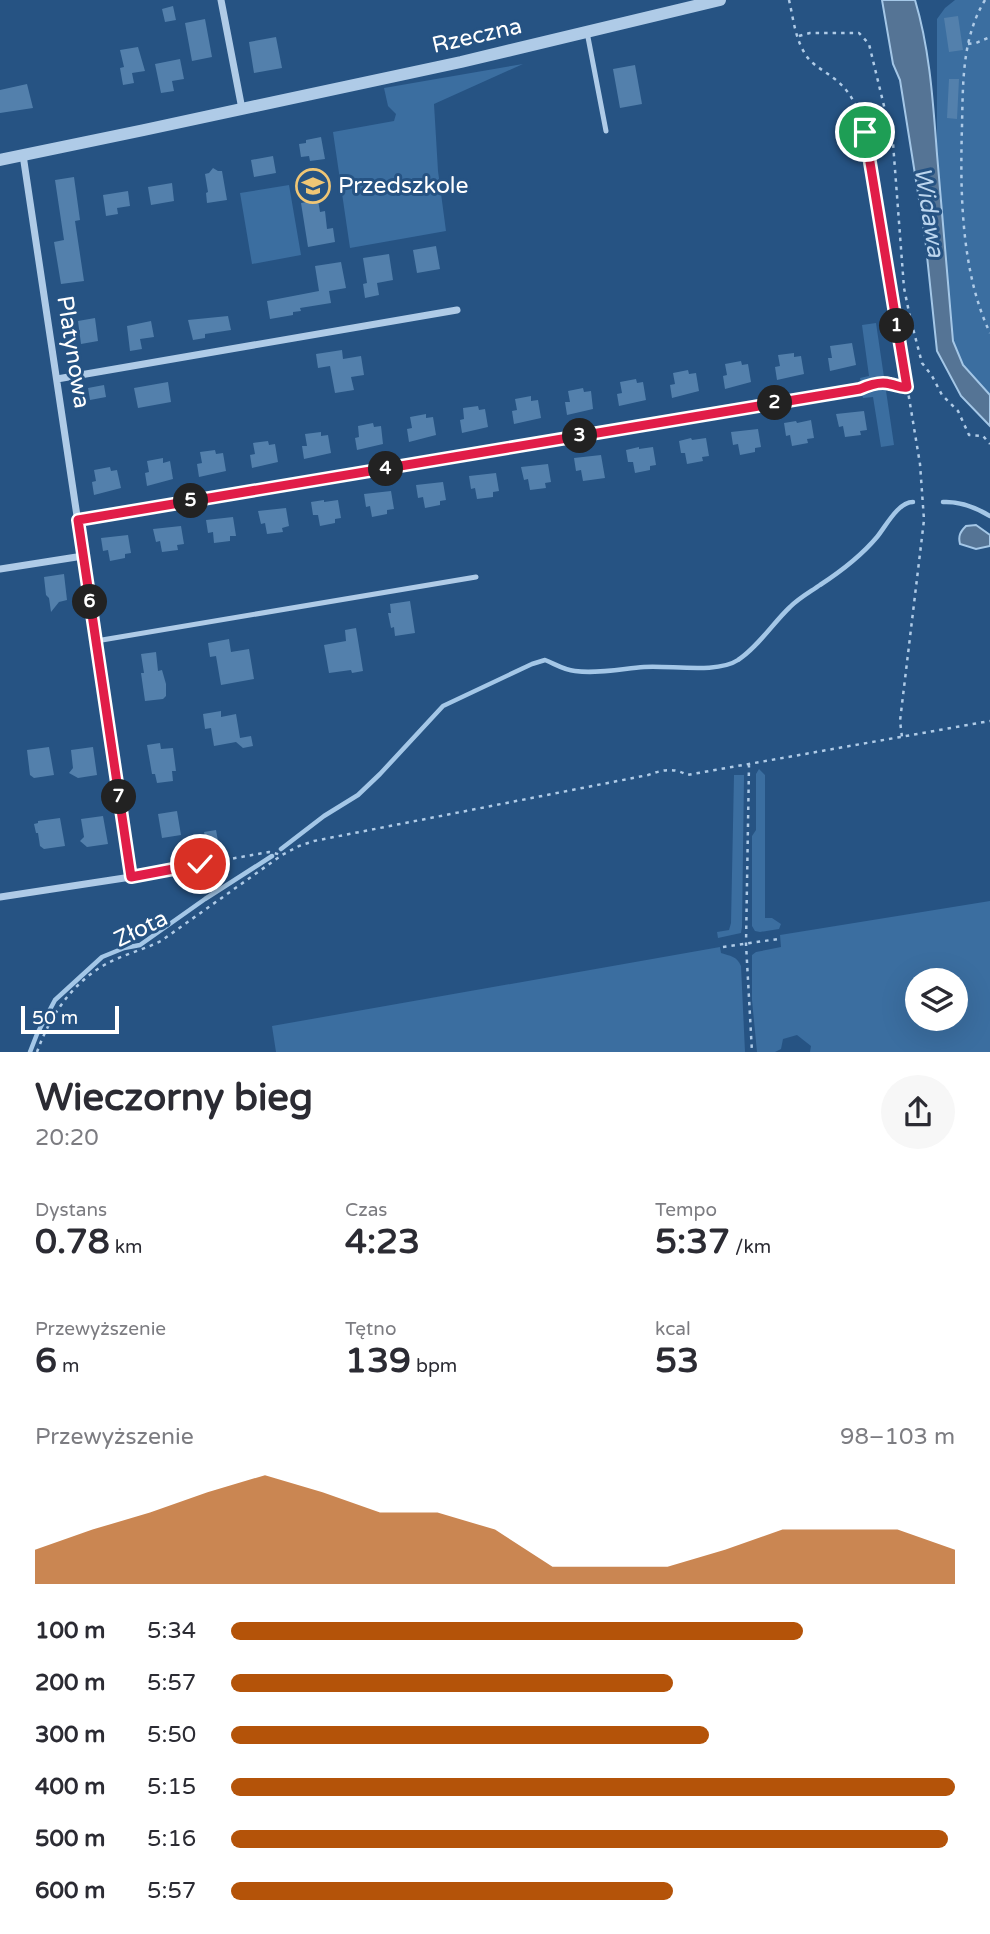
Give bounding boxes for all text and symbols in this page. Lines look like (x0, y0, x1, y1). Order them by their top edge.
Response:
street label: Rzeczna (429, 12, 525, 60)
pin (835, 102, 895, 162)
icon: arrive (846, 113, 884, 151)
water label: Widawa (908, 165, 951, 260)
school or university icon: Przedszkole (294, 167, 332, 205)
place label: Przedszkole (338, 172, 469, 200)
street label: Platynowa (50, 294, 96, 410)
pin: 1 (880, 308, 914, 344)
text: 1 (891, 314, 902, 336)
pin: 2 (758, 386, 792, 420)
text: 2 (769, 391, 780, 413)
pin: 3 (562, 418, 598, 453)
text: 3 (574, 424, 585, 446)
pin: 4 (368, 452, 404, 486)
text: 4 (380, 457, 391, 479)
pin: 5 (174, 484, 208, 518)
text: 5 (185, 489, 196, 511)
pin: 6 (72, 584, 108, 620)
text: 6 (84, 590, 95, 612)
pin: 7 (102, 780, 136, 814)
text: 7 (113, 785, 124, 807)
pin (170, 834, 230, 894)
icon: check (181, 845, 219, 883)
street label: Złota (110, 904, 172, 954)
map controls (905, 968, 968, 1031)
button: layers (905, 968, 968, 1031)
scale bar (21, 1003, 119, 1035)
text: 50 m (32, 1007, 78, 1029)
text: Wieczorny bieg (35, 1075, 313, 1121)
button: share (881, 1075, 955, 1149)
text: 20:20 (35, 1124, 99, 1152)
text: Dystans (35, 1199, 107, 1221)
text: Czas (345, 1199, 387, 1221)
text: Tempo (655, 1199, 717, 1221)
text: 0.78 (35, 1221, 110, 1263)
text: 4:23 (345, 1221, 420, 1263)
text: 5:37 (655, 1221, 730, 1263)
text: km (110, 1236, 142, 1258)
text: /km (730, 1236, 771, 1258)
text: Przewyższenie (35, 1318, 166, 1340)
text: Tętno (345, 1318, 397, 1340)
text: kcal (655, 1318, 691, 1340)
text: 6 (35, 1340, 57, 1382)
text: 139 (345, 1340, 411, 1382)
text: 53 (655, 1340, 699, 1382)
text: m (57, 1355, 79, 1377)
text: bpm (411, 1355, 457, 1377)
text: Przewyższenie (35, 1423, 194, 1451)
text: 98–103 m (840, 1423, 955, 1451)
text: 100 m (35, 1617, 105, 1645)
text: 5:34 (147, 1617, 196, 1645)
text: 200 m (35, 1669, 105, 1697)
text: 5:57 (147, 1669, 196, 1697)
text: 300 m (35, 1721, 105, 1749)
text: 5:50 (147, 1721, 196, 1749)
text: 400 m (35, 1773, 105, 1801)
text: 5:15 (147, 1773, 196, 1801)
text: 500 m (35, 1825, 105, 1853)
text: 5:16 (147, 1825, 196, 1853)
text: 600 m (35, 1877, 105, 1905)
text: 5:57 (147, 1877, 196, 1905)

